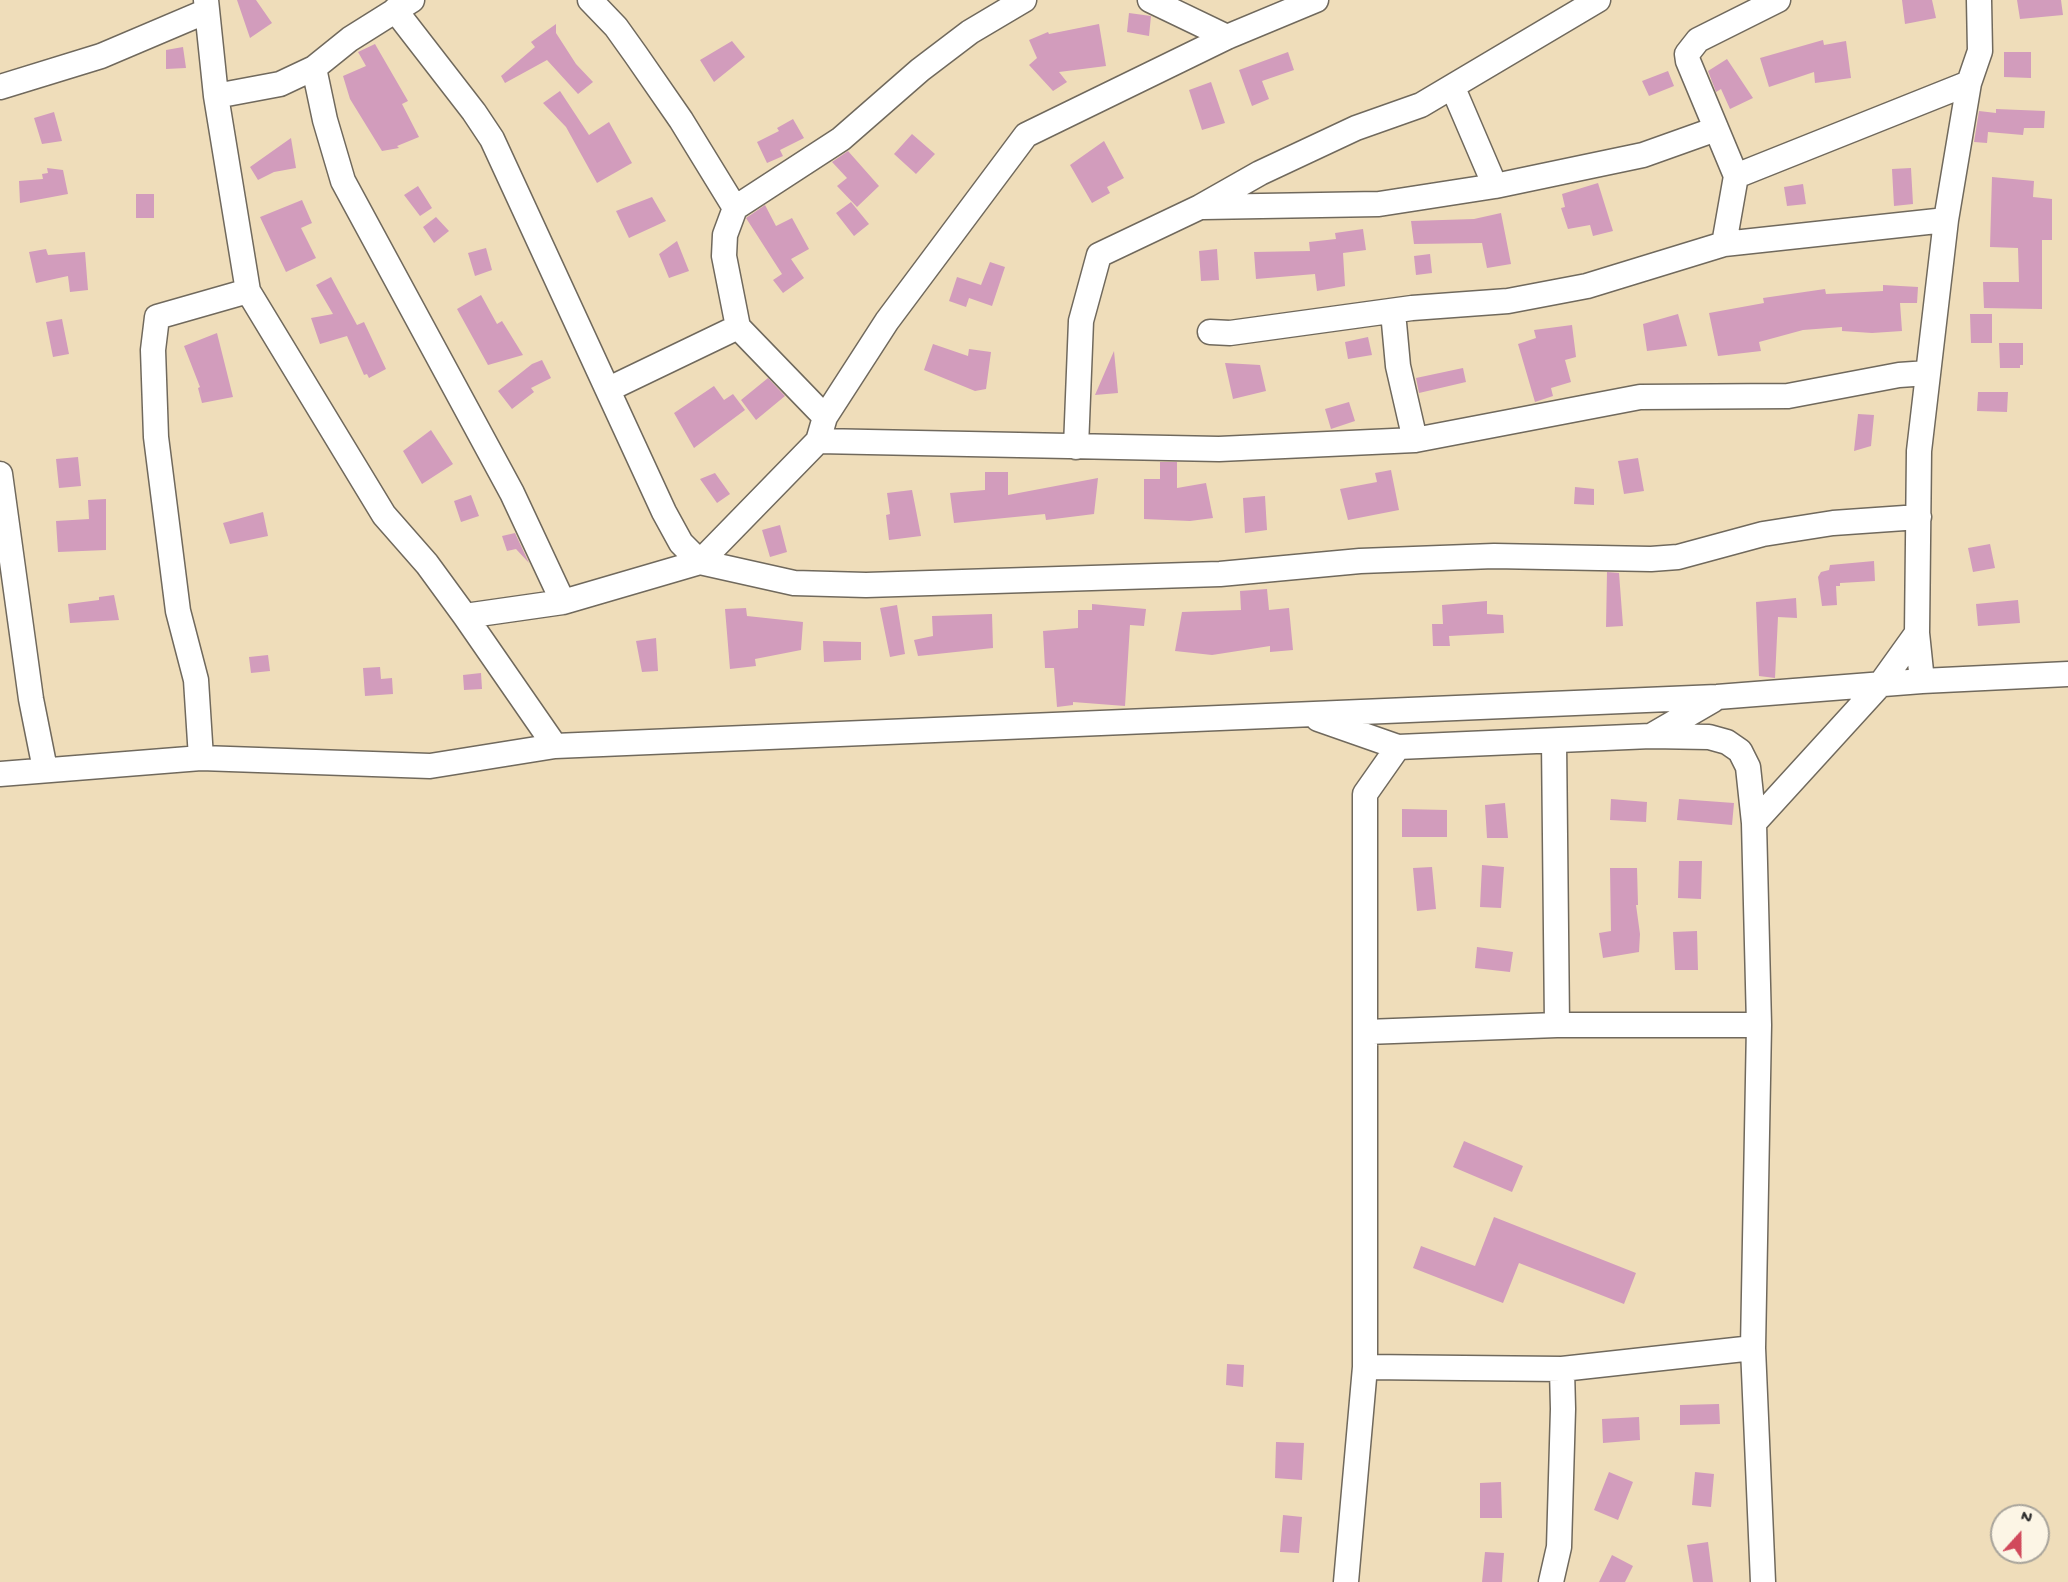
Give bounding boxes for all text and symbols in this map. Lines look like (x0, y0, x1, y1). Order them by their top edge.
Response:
north arrow (1990, 1504, 2050, 1564)
text: N (2018, 1508, 2034, 1529)

